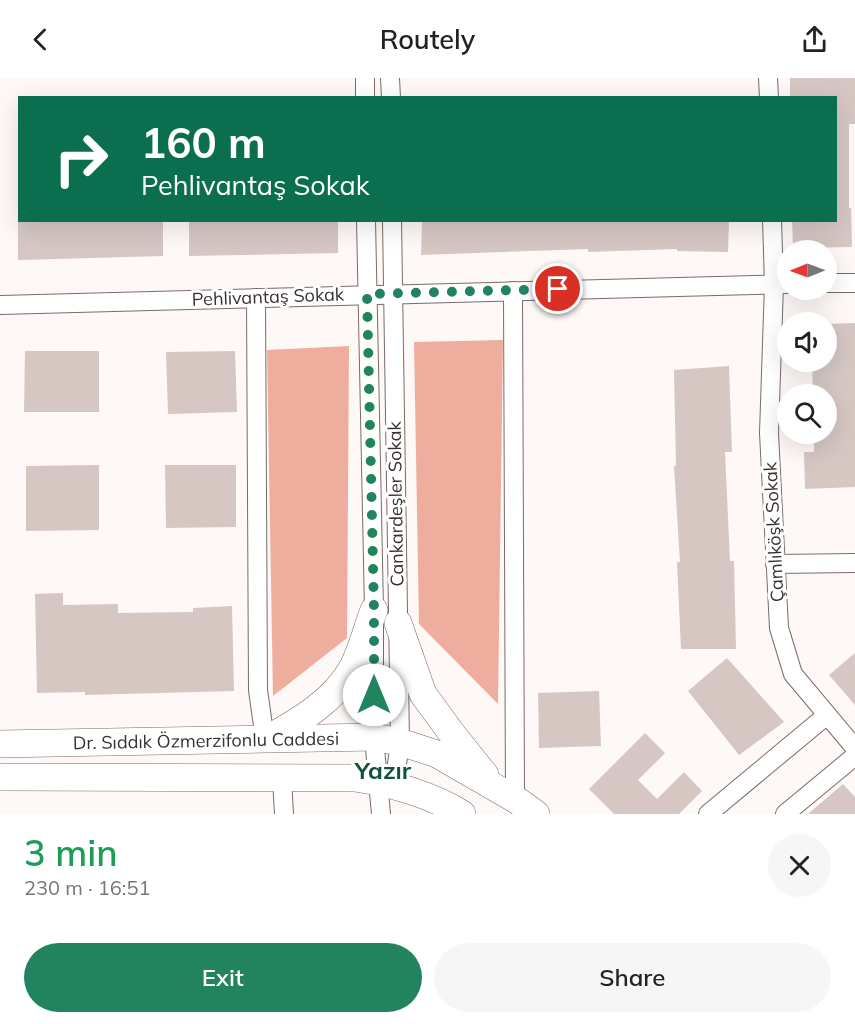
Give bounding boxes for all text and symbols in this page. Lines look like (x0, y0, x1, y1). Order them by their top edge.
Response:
text: Routely (380, 22, 475, 56)
icon: back (24, 23, 57, 56)
icon: share (798, 23, 831, 56)
text: 160 m (141, 116, 266, 169)
icon: right (42, 120, 120, 198)
text: Pehlivantaş Sokak (141, 168, 370, 202)
north arrow (777, 240, 837, 300)
map controls (777, 240, 837, 444)
pin (532, 263, 583, 314)
icon: arrive (541, 272, 574, 305)
street label: Pehlivantaş Sokak (191, 282, 345, 311)
button: sound (777, 312, 837, 372)
button: search (777, 384, 837, 444)
street label: Cankardeşler Sokak (383, 420, 408, 587)
street label: Çamlıköşk Sokak (758, 461, 789, 603)
position arrow (342, 663, 406, 727)
street label: Dr. Sıddık Özmerzifonlu Caddesi (73, 727, 339, 754)
district label: Yazır (354, 755, 412, 785)
text: 3 min (24, 830, 118, 875)
button: close (768, 834, 831, 897)
text: 230 m · 16:51 (24, 875, 150, 900)
button: Exit (24, 943, 422, 1012)
button: Share (434, 943, 831, 1012)

